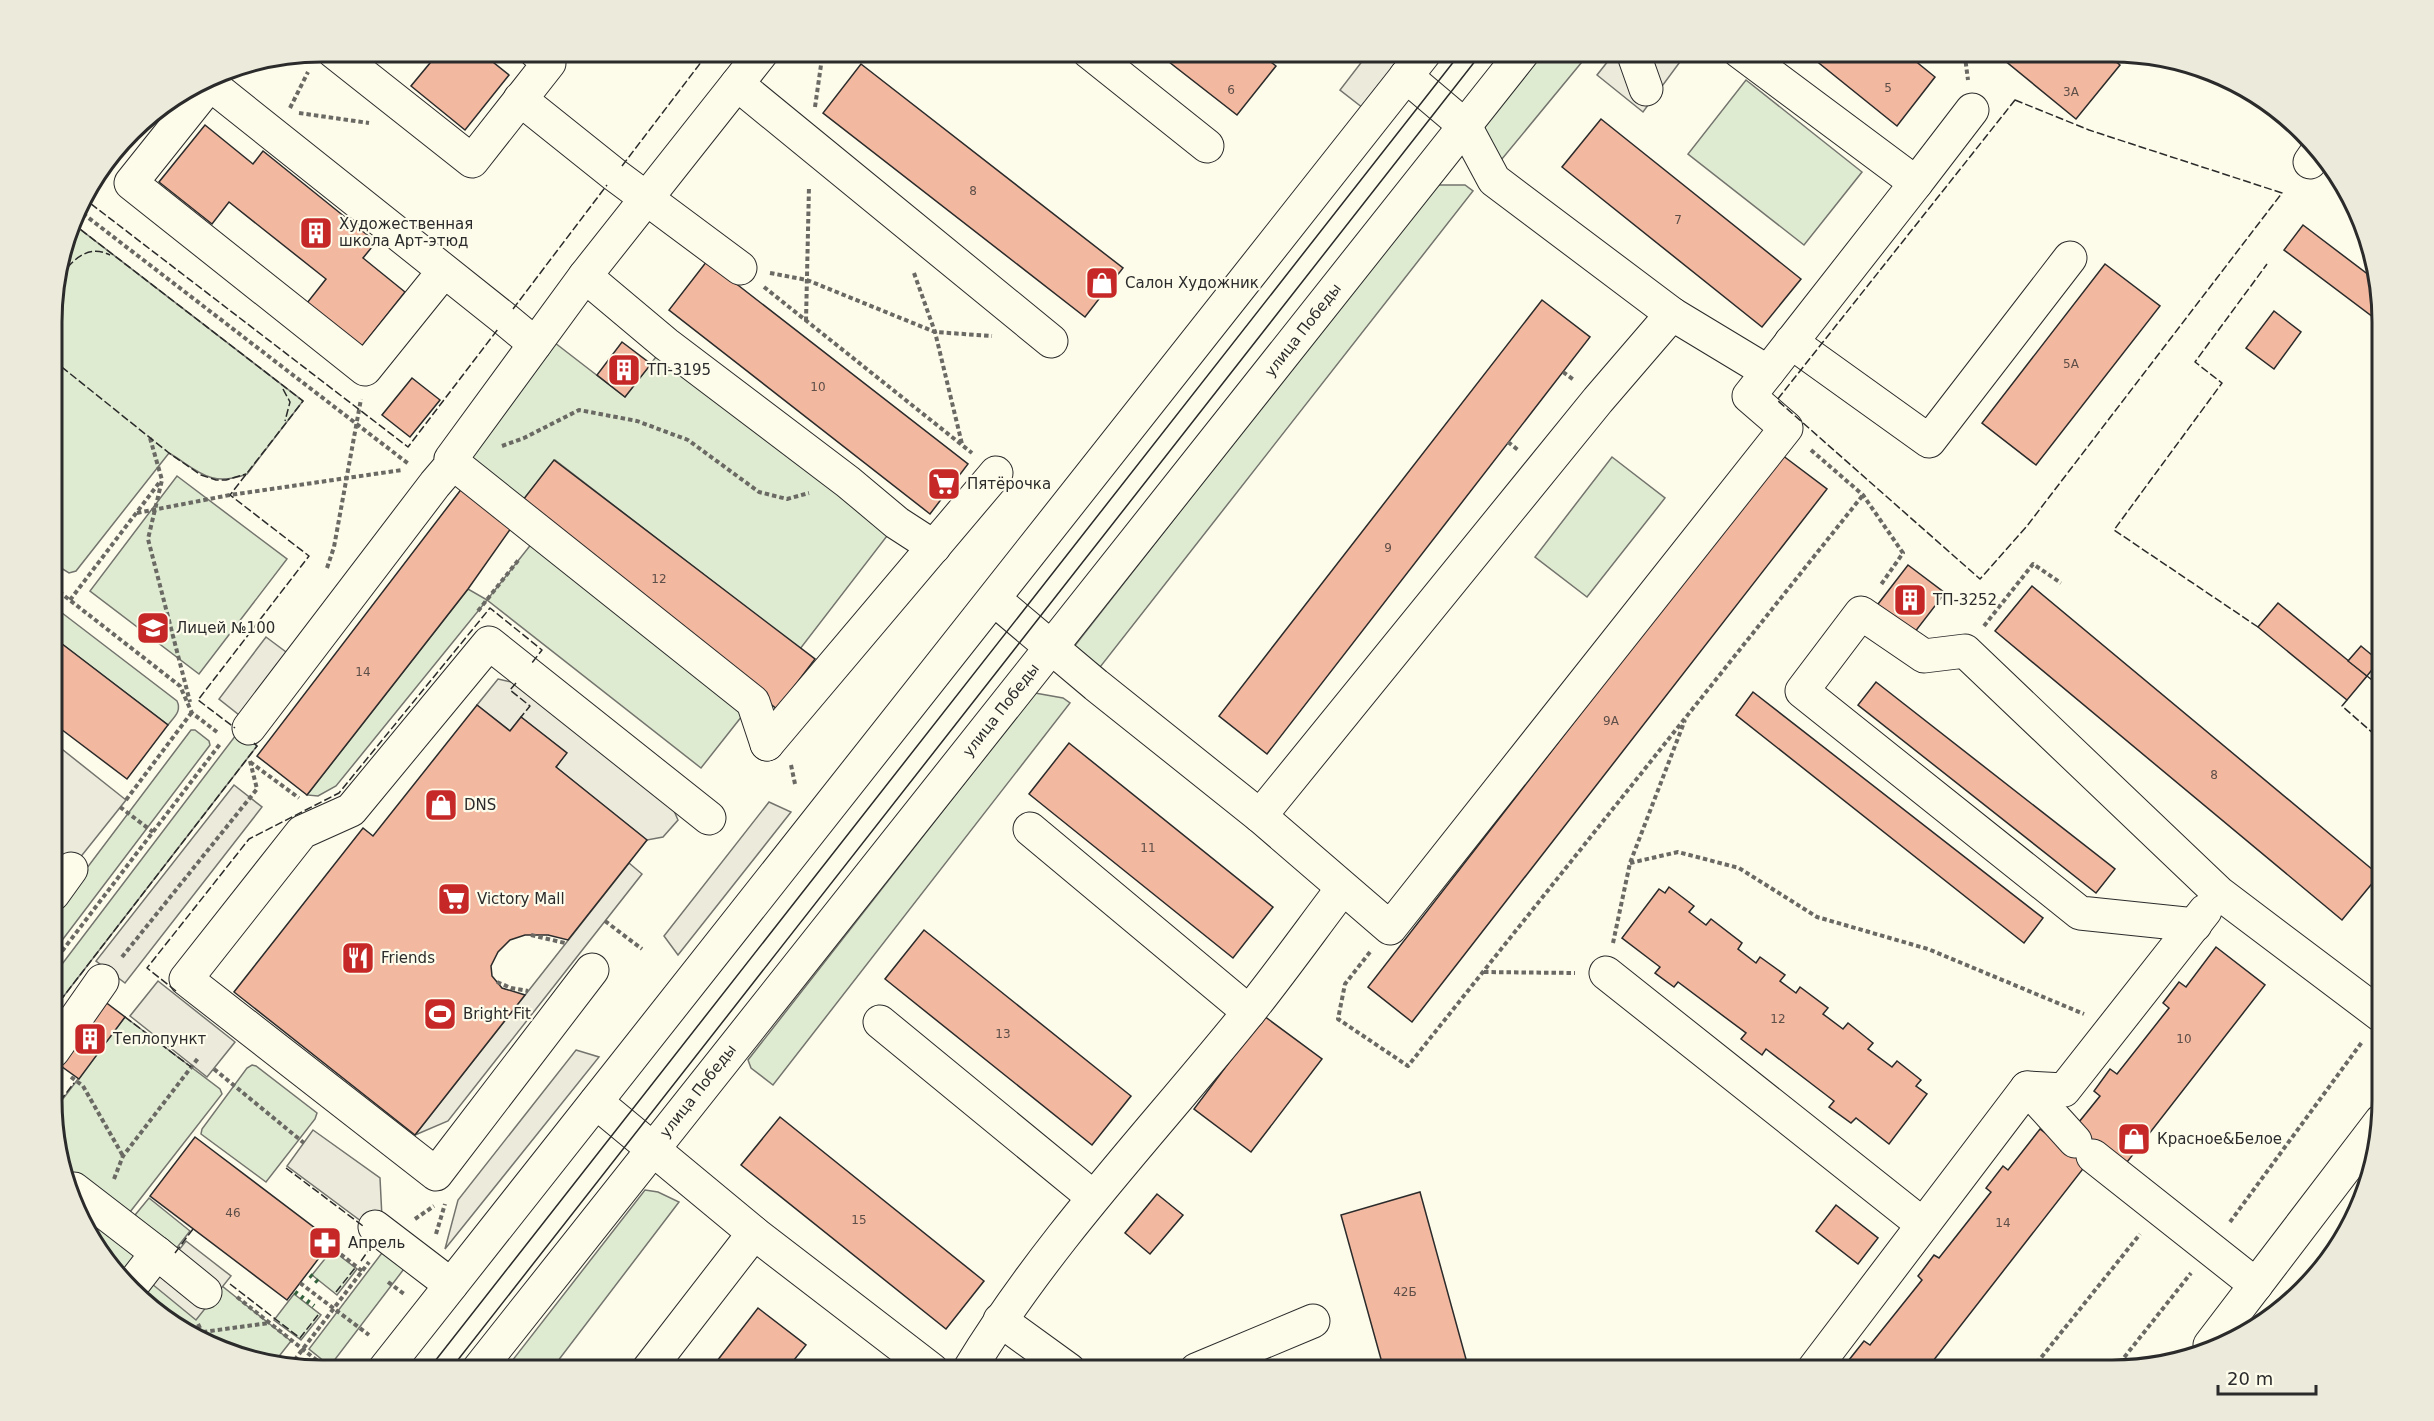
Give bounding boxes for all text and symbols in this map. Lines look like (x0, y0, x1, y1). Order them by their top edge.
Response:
house number: 5 (1884, 81, 1892, 95)
house number: 6 (1227, 83, 1235, 97)
house number: 3А (2063, 85, 2080, 99)
house number: 8 (969, 184, 977, 198)
house number: 7 (1674, 213, 1682, 227)
building icon: Художественная школа Арт-этюд (298, 215, 334, 251)
place label: Художественная школа Арт-этюд (339, 215, 473, 250)
shop icon: Салон Художник (1084, 265, 1120, 301)
place label: Салон Художник (1125, 274, 1259, 292)
street label: улица Победы (1261, 280, 1345, 380)
building icon: ТП-3195 (606, 352, 642, 388)
house number: 5А (2063, 357, 2080, 371)
place label: ТП-3195 (646, 361, 711, 379)
house number: 10 (810, 380, 826, 394)
supermarket icon: Пятёрочка (926, 466, 962, 502)
place label: Пятёрочка (967, 475, 1051, 493)
house number: 9 (1384, 541, 1392, 555)
house number: 12 (651, 572, 667, 586)
building icon: ТП-3252 (1892, 582, 1928, 618)
place label: ТП-3252 (1932, 591, 1997, 609)
school or university icon: Лицей №100 (135, 610, 171, 646)
place label: Лицей №100 (176, 619, 275, 637)
street label: улица Победы (959, 660, 1043, 760)
house number: 14 (355, 665, 371, 679)
house number: 9А (1603, 714, 1620, 728)
house number: 8 (2210, 768, 2218, 782)
shop icon: DNS (423, 787, 459, 823)
place label: DNS (464, 796, 496, 814)
house number: 11 (1140, 841, 1156, 855)
supermarket icon: Victory Mall (436, 881, 472, 917)
place label: Victory Mall (477, 890, 565, 908)
restaurant icon: Friends (340, 940, 376, 976)
place label: Friends (381, 949, 435, 967)
sports icon: Bright Fit (422, 996, 458, 1032)
place label: Bright Fit (463, 1005, 531, 1023)
house number: 12 (1770, 1012, 1786, 1026)
building icon: Теплопункт (72, 1021, 108, 1057)
house number: 13 (995, 1027, 1011, 1041)
place label: Теплопункт (112, 1030, 207, 1048)
house number: 10 (2176, 1032, 2192, 1046)
street label: улица Победы (656, 1041, 740, 1141)
shop icon: Красное&Белое (2116, 1121, 2152, 1157)
place label: Красное&Белое (2157, 1130, 2282, 1148)
house number: 46 (225, 1206, 241, 1220)
house number: 15 (851, 1213, 867, 1227)
house number: 14 (1995, 1216, 2011, 1230)
pharmacy icon: Апрель (307, 1225, 343, 1261)
place label: Апрель (348, 1234, 405, 1252)
house number: 42Б (1393, 1285, 1417, 1299)
scale bar (2218, 1358, 2316, 1396)
text: 20 m (2227, 1368, 2273, 1389)

